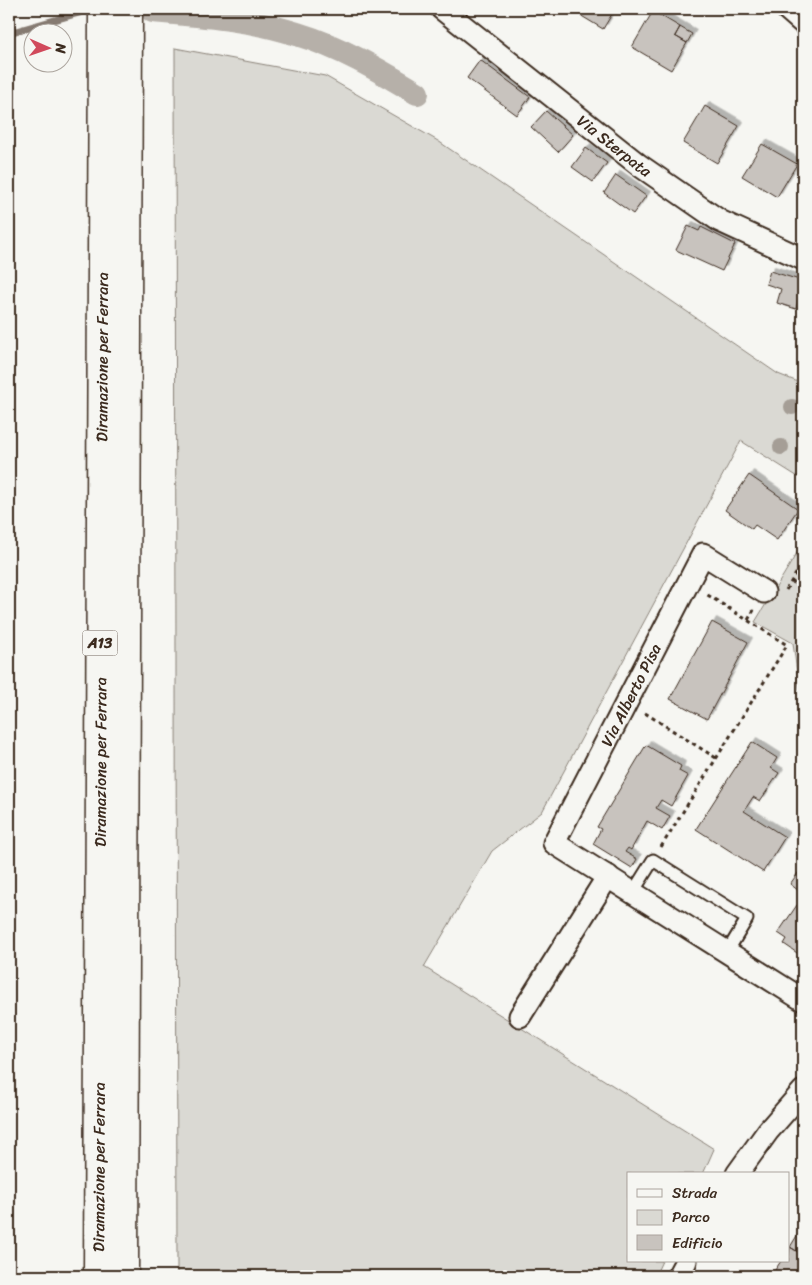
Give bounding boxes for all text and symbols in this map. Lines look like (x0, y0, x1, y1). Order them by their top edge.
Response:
north arrow (22, 22, 72, 72)
text: N (48, 42, 73, 54)
street label: Via Sterpata (571, 107, 659, 185)
street label: Diramazione per Ferrara (87, 272, 116, 442)
road number: A13 (82, 630, 118, 656)
street label: Via Alberto Pisa (592, 638, 670, 752)
street label: Diramazione per Ferrara (85, 677, 115, 847)
street label: Diramazione per Ferrara (84, 1082, 113, 1252)
legend (627, 1172, 790, 1262)
text: Strada (672, 1180, 718, 1206)
text: Parco (672, 1204, 710, 1230)
text: Edificio (672, 1230, 723, 1256)

